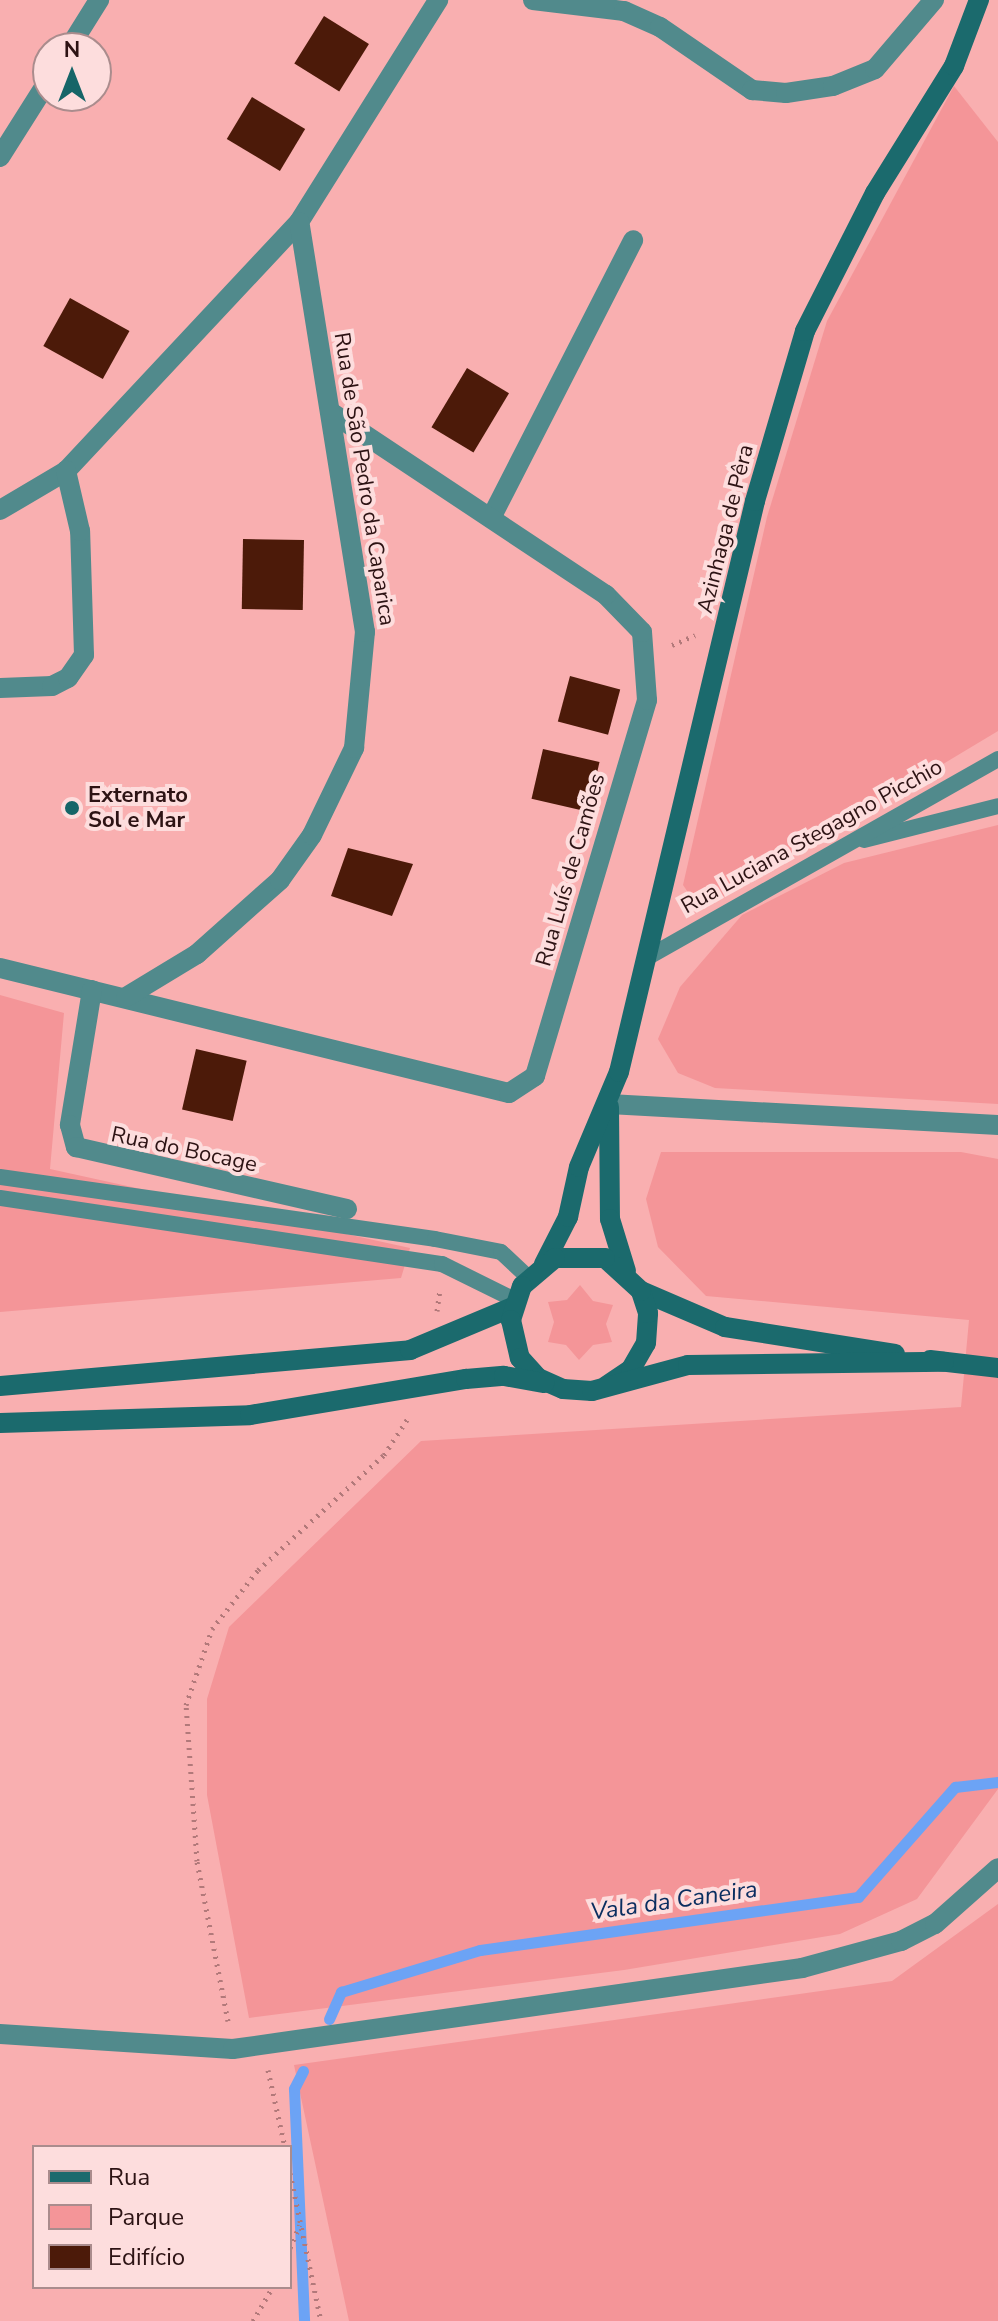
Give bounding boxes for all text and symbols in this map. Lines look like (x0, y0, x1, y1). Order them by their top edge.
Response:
north arrow (32, 32, 112, 112)
text: N (64, 35, 80, 65)
street label: Rua de São Pedro da Caparica (328, 330, 400, 628)
street label: Azinhaga de Pêra (692, 442, 760, 616)
street label: Rua Luciana Stegagno Picchio (677, 754, 947, 920)
street label: Rua Luís de Camões (531, 771, 611, 969)
place label: Externato Sol e Mar (88, 782, 188, 834)
marker: Externato Sol e Mar (63, 799, 81, 817)
street label: Rua do Bocage (109, 1122, 259, 1178)
water label: Vala da Caneira (589, 1875, 759, 1927)
legend (32, 2145, 292, 2289)
text: Rua (108, 2161, 150, 2193)
text: Parque (108, 2201, 184, 2233)
text: Edifício (108, 2241, 185, 2273)

